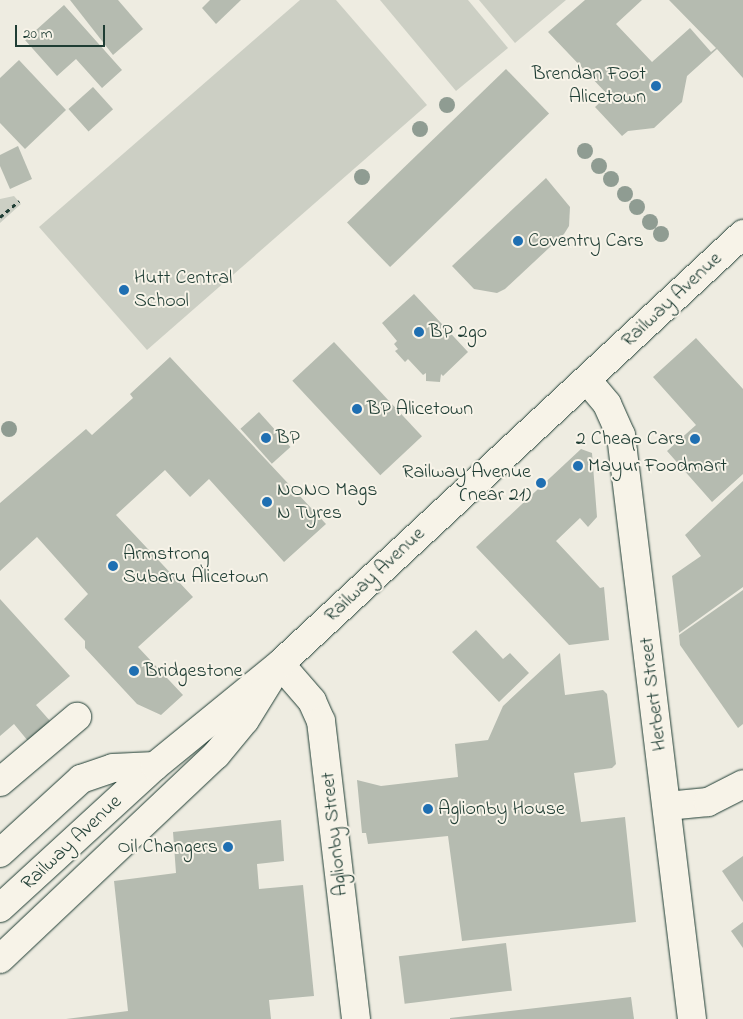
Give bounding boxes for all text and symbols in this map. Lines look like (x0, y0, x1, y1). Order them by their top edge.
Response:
scale bar (18, 15, 108, 47)
text: 20 m (23, 23, 52, 45)
place label: Brendan Foot Alicetown (532, 62, 646, 109)
marker: Brendan Foot Alicetown (650, 80, 662, 92)
place label: Coventry Cars (528, 229, 644, 253)
marker: Coventry Cars (512, 235, 524, 247)
street label: Railway Avenue (617, 247, 727, 353)
place label: Hutt Central School (134, 266, 232, 313)
marker: Hutt Central School (118, 284, 130, 296)
place label: BP 2go (429, 320, 487, 344)
marker: BP 2go (413, 326, 425, 338)
place label: BP Alicetown (367, 397, 473, 421)
marker: BP Alicetown (351, 403, 363, 415)
place label: BP (276, 426, 300, 450)
place label: 2 Cheap Cars (576, 427, 685, 451)
marker: BP (260, 432, 272, 444)
marker: 2 Cheap Cars (689, 433, 701, 445)
place label: Mayur Foodmart (588, 454, 727, 478)
place label: Railway Avenue (near 21) (402, 460, 531, 507)
marker: Mayur Foodmart (572, 460, 584, 472)
marker: Railway Avenue (near 21) (535, 477, 547, 489)
place label: NONO Mags N Tyres (277, 479, 377, 526)
marker: NONO Mags N Tyres (261, 496, 273, 508)
street label: Railway Avenue (320, 522, 430, 628)
place label: Armstrong Subaru Alicetown (123, 542, 268, 589)
marker: Armstrong Subaru Alicetown (107, 560, 119, 572)
street label: Herbert Street (635, 636, 673, 752)
place label: Bridgestone (144, 659, 243, 683)
marker: Bridgestone (128, 665, 140, 677)
street label: Aglionby Street (317, 771, 353, 897)
street label: Railway Avenue (17, 790, 127, 896)
place label: Aglionby House (438, 797, 565, 821)
marker: Aglionby House (422, 803, 434, 815)
place label: Oil Changers (117, 835, 218, 859)
marker: Oil Changers (222, 841, 234, 853)

